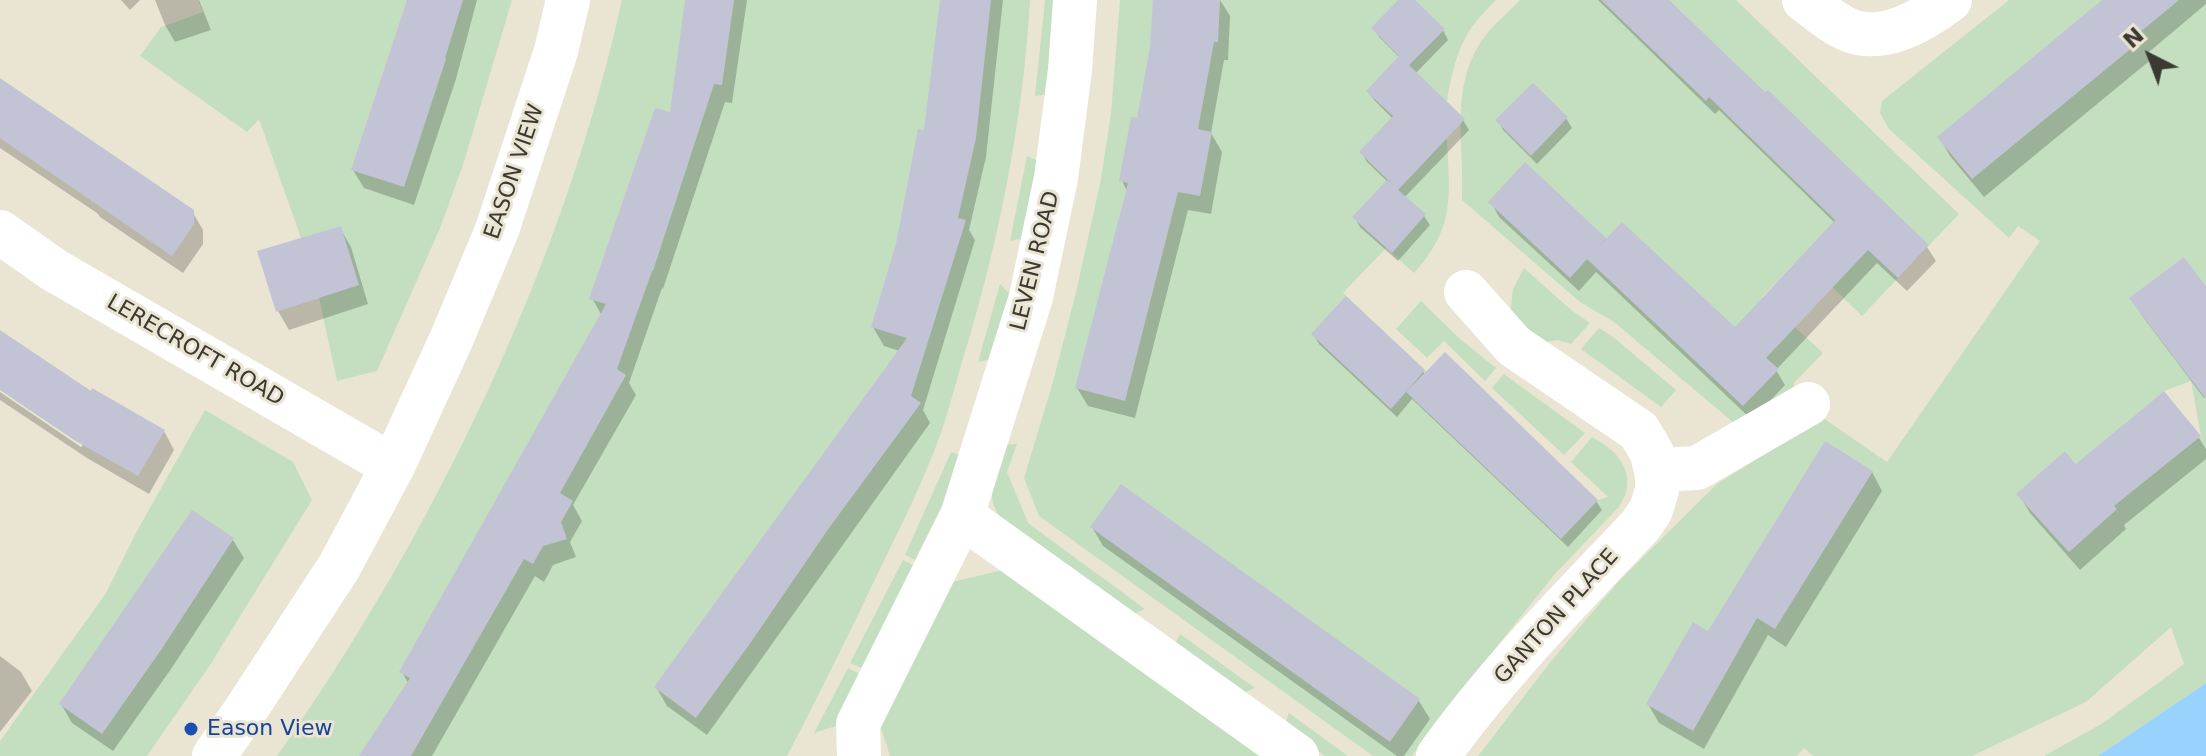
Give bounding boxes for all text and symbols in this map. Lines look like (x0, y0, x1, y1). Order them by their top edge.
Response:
north arrow (2110, 16, 2190, 96)
text: N (2118, 22, 2149, 53)
street label: EASON VIEW (480, 101, 550, 243)
street label: LEVEN ROAD (1006, 189, 1066, 333)
street label: LERECROFT ROAD (102, 290, 288, 412)
street label: GANTON PLACE (1489, 544, 1625, 690)
place label: Eason View (207, 716, 332, 742)
marker: Eason View (182, 720, 200, 738)

